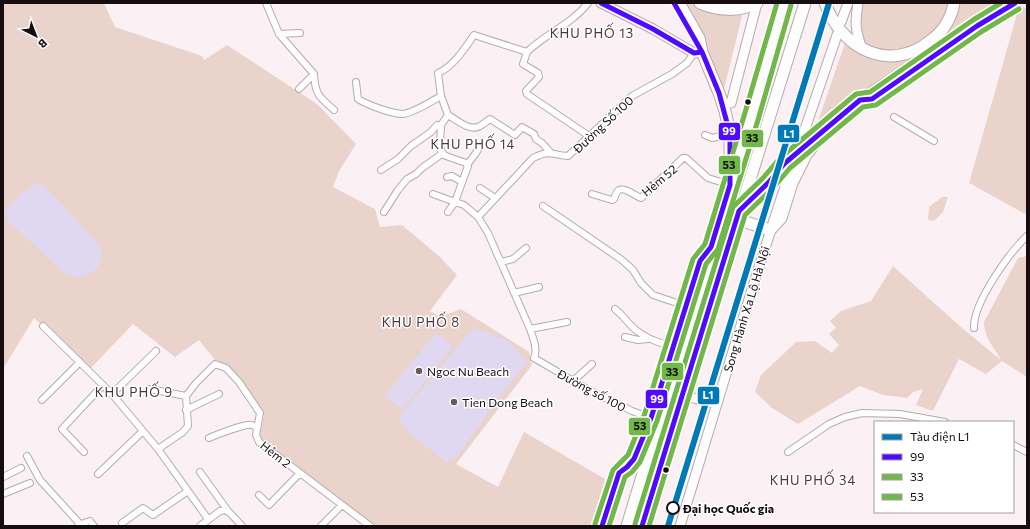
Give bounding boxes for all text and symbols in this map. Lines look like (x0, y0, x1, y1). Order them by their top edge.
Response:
north arrow (16, 16, 56, 56)
district label: KHU PHỐ 13 (550, 22, 634, 41)
text: B (36, 37, 50, 51)
street label: Đường Số 100 (569, 93, 636, 156)
unlabelled marker (743, 97, 753, 107)
line badge: 99 (718, 122, 741, 141)
text: 99 (722, 124, 736, 137)
line badge: L1 (777, 124, 800, 143)
text: L1 (784, 127, 794, 140)
line badge: 33 (741, 129, 764, 148)
text: 33 (746, 131, 758, 144)
district label: KHU PHỐ 14 (431, 133, 515, 152)
line badge: 53 (718, 155, 741, 175)
text: 53 (723, 158, 735, 171)
street label: Hẻm 52 (639, 161, 680, 199)
street label: Song Hành Xa Lộ Hà Nội (720, 244, 772, 374)
district label: KHU PHỐ 8 (382, 311, 460, 330)
line badge: 33 (661, 362, 684, 381)
place label: Ngoc Nu Beach (427, 364, 509, 378)
text: 33 (666, 365, 678, 378)
marker: Ngoc Nu Beach (414, 366, 424, 376)
street label: Đường số 100 (555, 366, 629, 414)
district label: KHU PHỐ 9 (95, 381, 173, 400)
line badge: L1 (697, 386, 720, 405)
text: L1 (703, 388, 713, 401)
line badge: 99 (645, 389, 668, 409)
text: 99 (650, 392, 664, 405)
place label: Tien Dong Beach (462, 395, 553, 409)
marker: Tien Dong Beach (449, 397, 459, 407)
line badge: 53 (628, 417, 651, 436)
text: 53 (634, 419, 646, 432)
legend (874, 421, 1014, 513)
text: Tàu điện L1 (910, 429, 969, 443)
street label: Hẻm 2 (258, 438, 294, 470)
text: 99 (910, 449, 925, 463)
unlabelled marker (661, 465, 671, 475)
district label: KHU PHỐ 34 (770, 469, 856, 488)
text: 33 (910, 469, 924, 483)
text: 53 (910, 489, 924, 503)
marker: Đại học Quốc gia (666, 501, 680, 515)
place label: Đại học Quốc gia (682, 501, 774, 516)

